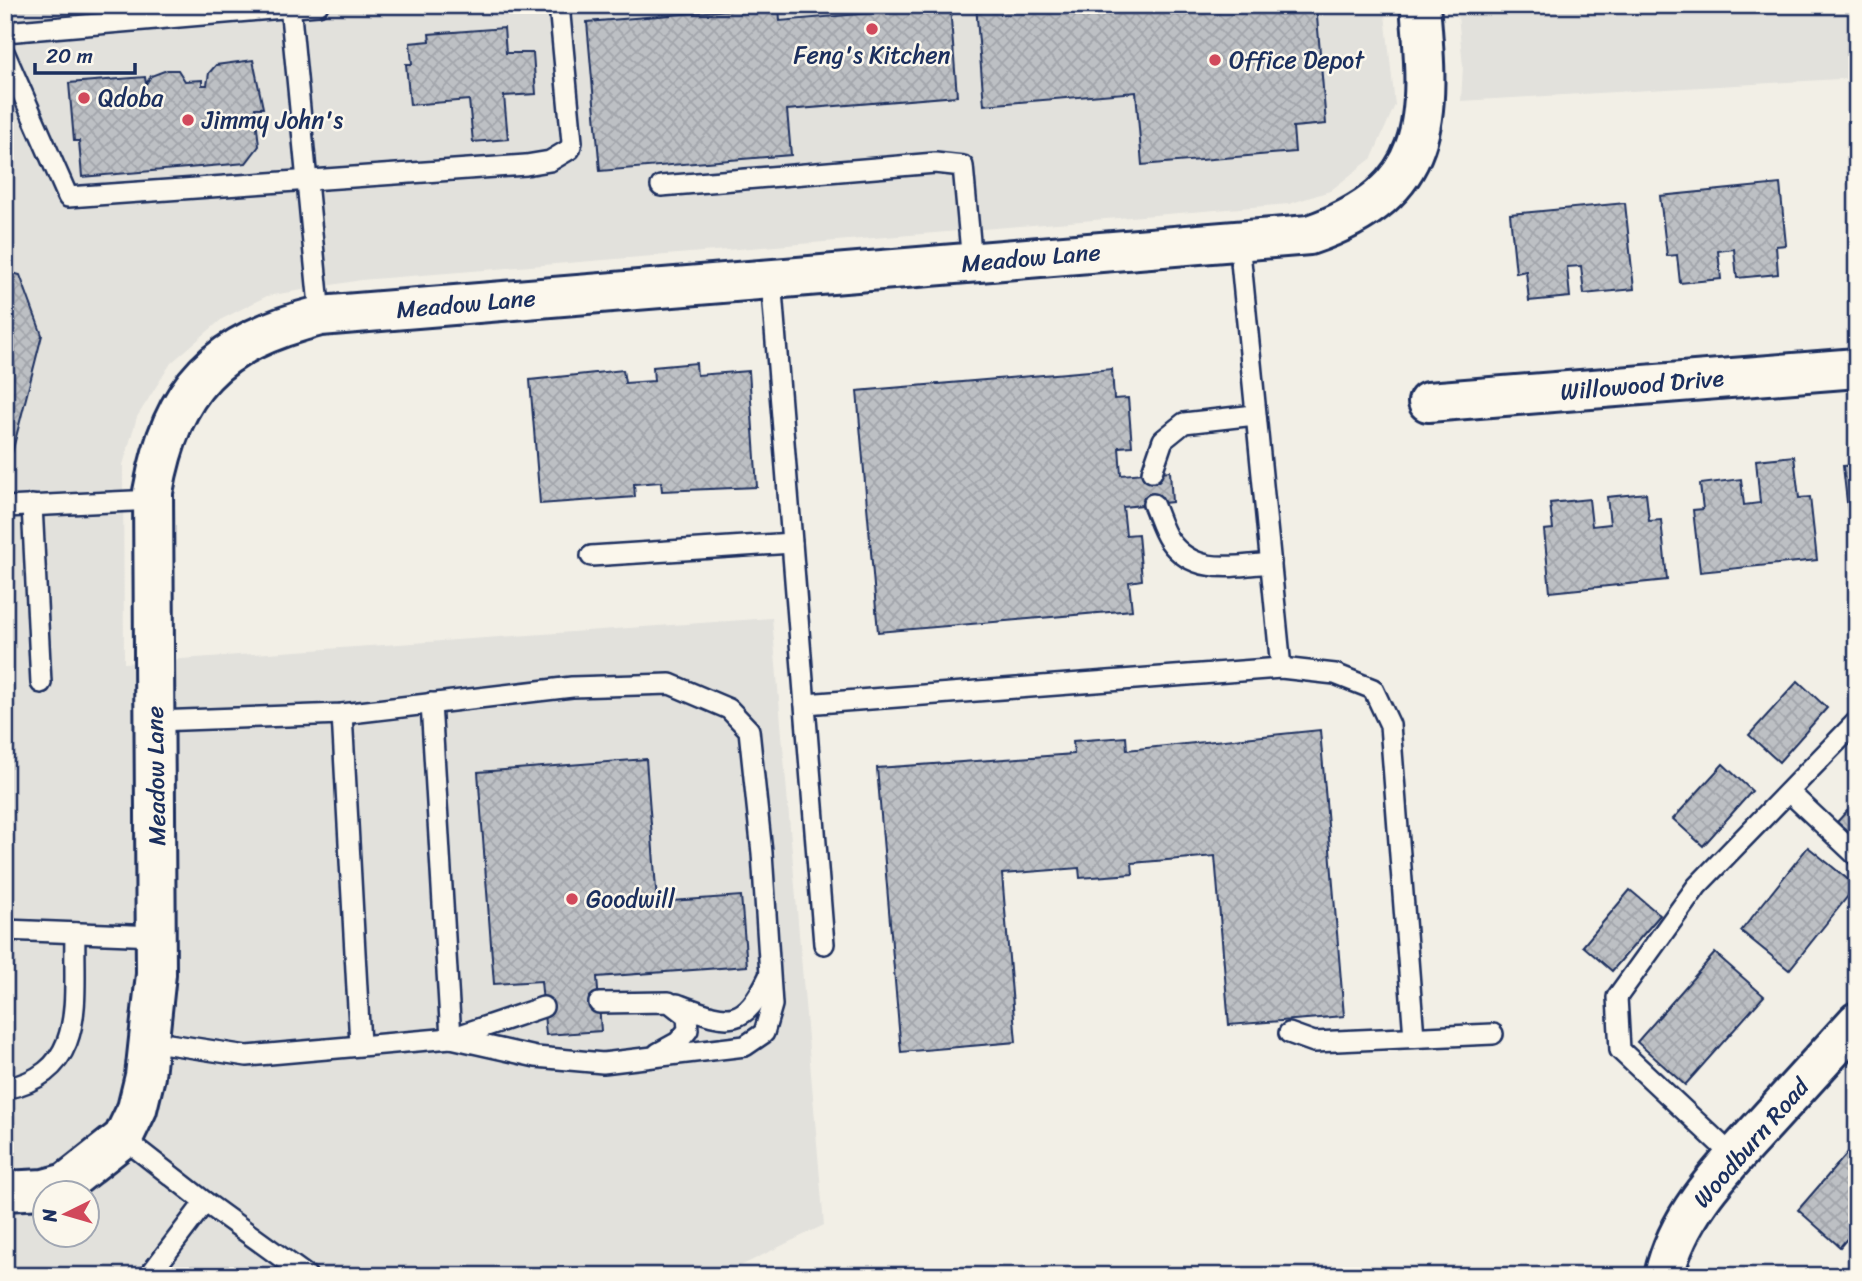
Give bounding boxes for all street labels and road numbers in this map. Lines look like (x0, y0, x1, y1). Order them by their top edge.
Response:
street label: Meadow Lane (960, 231, 1102, 285)
street label: Meadow Lane (395, 277, 537, 331)
street label: Willowood Drive (1558, 357, 1726, 413)
street label: Meadow Lane (134, 706, 178, 846)
street label: Woodburn Road (1682, 1067, 1821, 1218)

